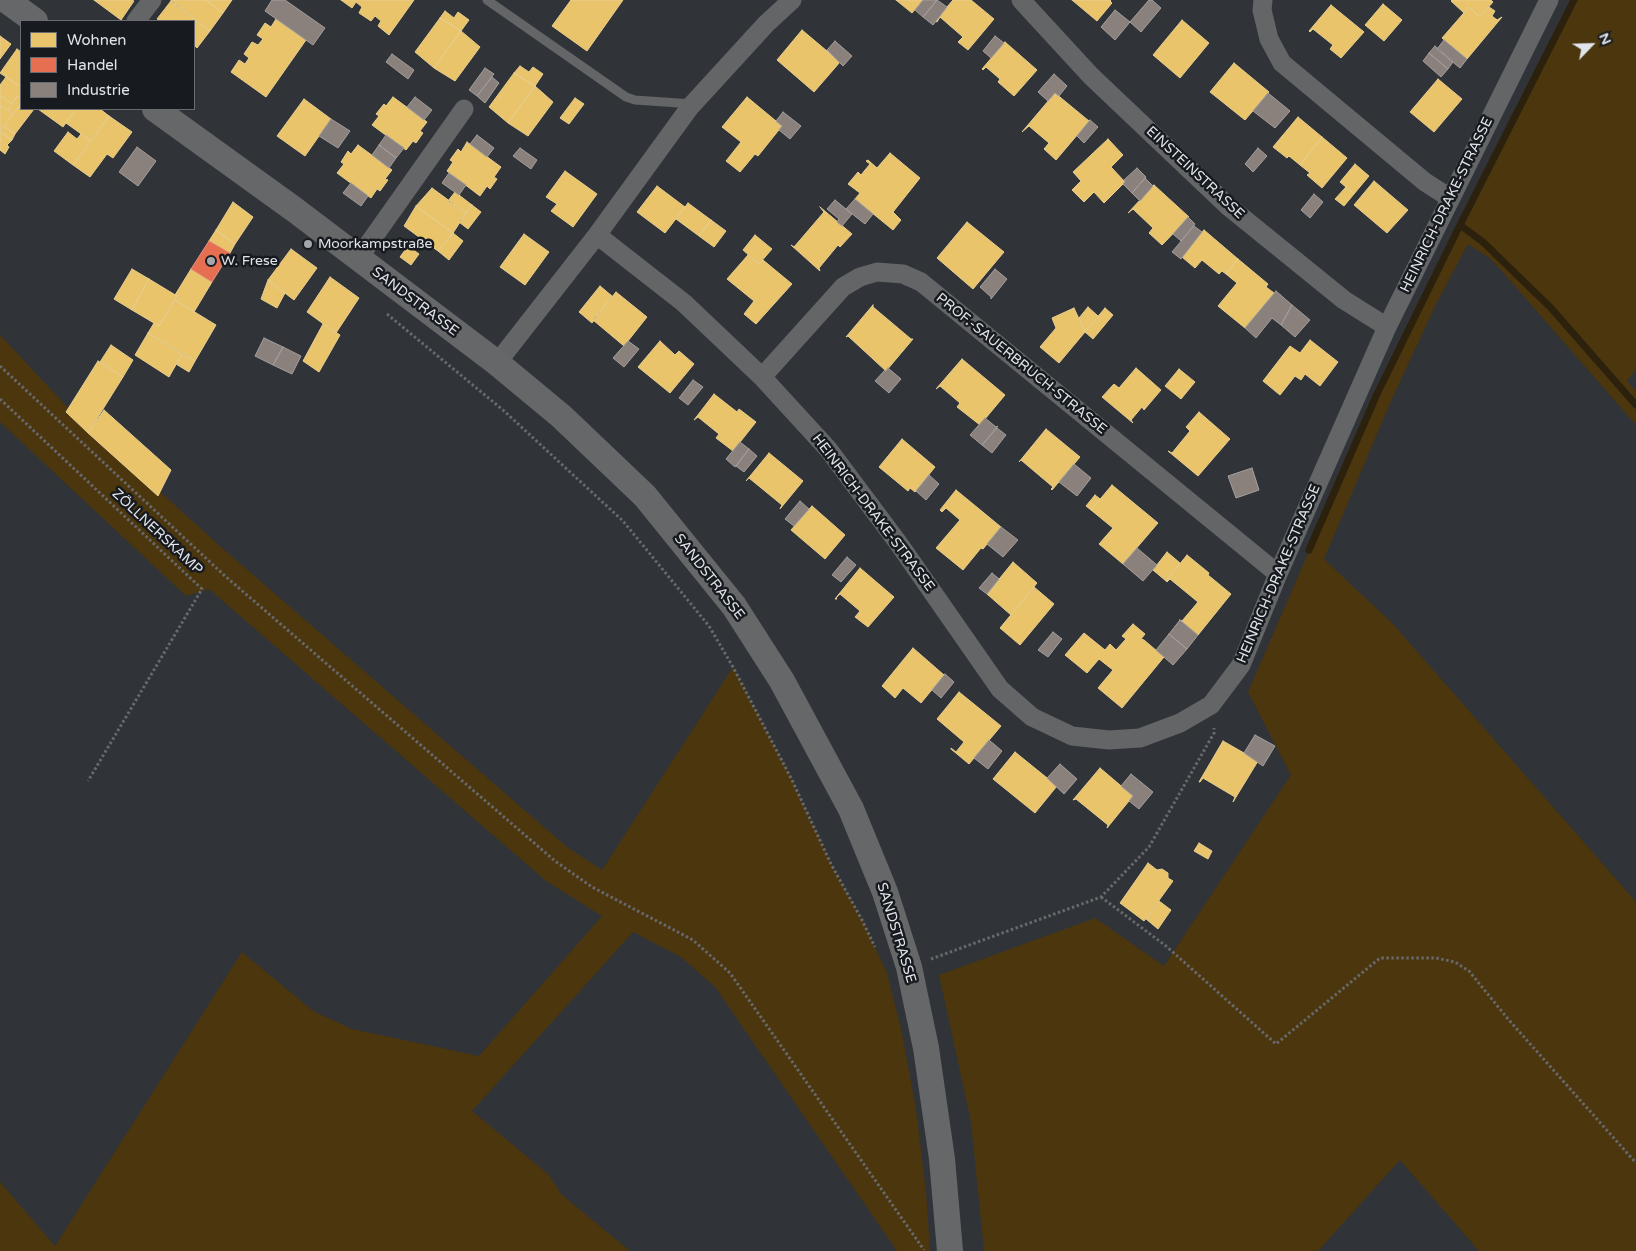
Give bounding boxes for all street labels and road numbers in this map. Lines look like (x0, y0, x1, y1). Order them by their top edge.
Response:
street label: HEINRICH-DRAKE-STRASSE (1397, 115, 1497, 295)
street label: EINSTEINSTRASSE (1142, 123, 1248, 223)
street label: SANDSTRASSE (368, 264, 462, 340)
street label: PROF.-SAUERBRUCH-STRASSE (932, 290, 1110, 438)
street label: HEINRICH-DRAKE-STRASSE (808, 431, 938, 595)
street label: HEINRICH-DRAKE-STRASSE (1234, 482, 1324, 666)
street label: ZÖLLNERSKAMP (108, 486, 206, 578)
street label: SANDSTRASSE (670, 531, 748, 623)
street label: SANDSTRASSE (873, 881, 919, 985)

